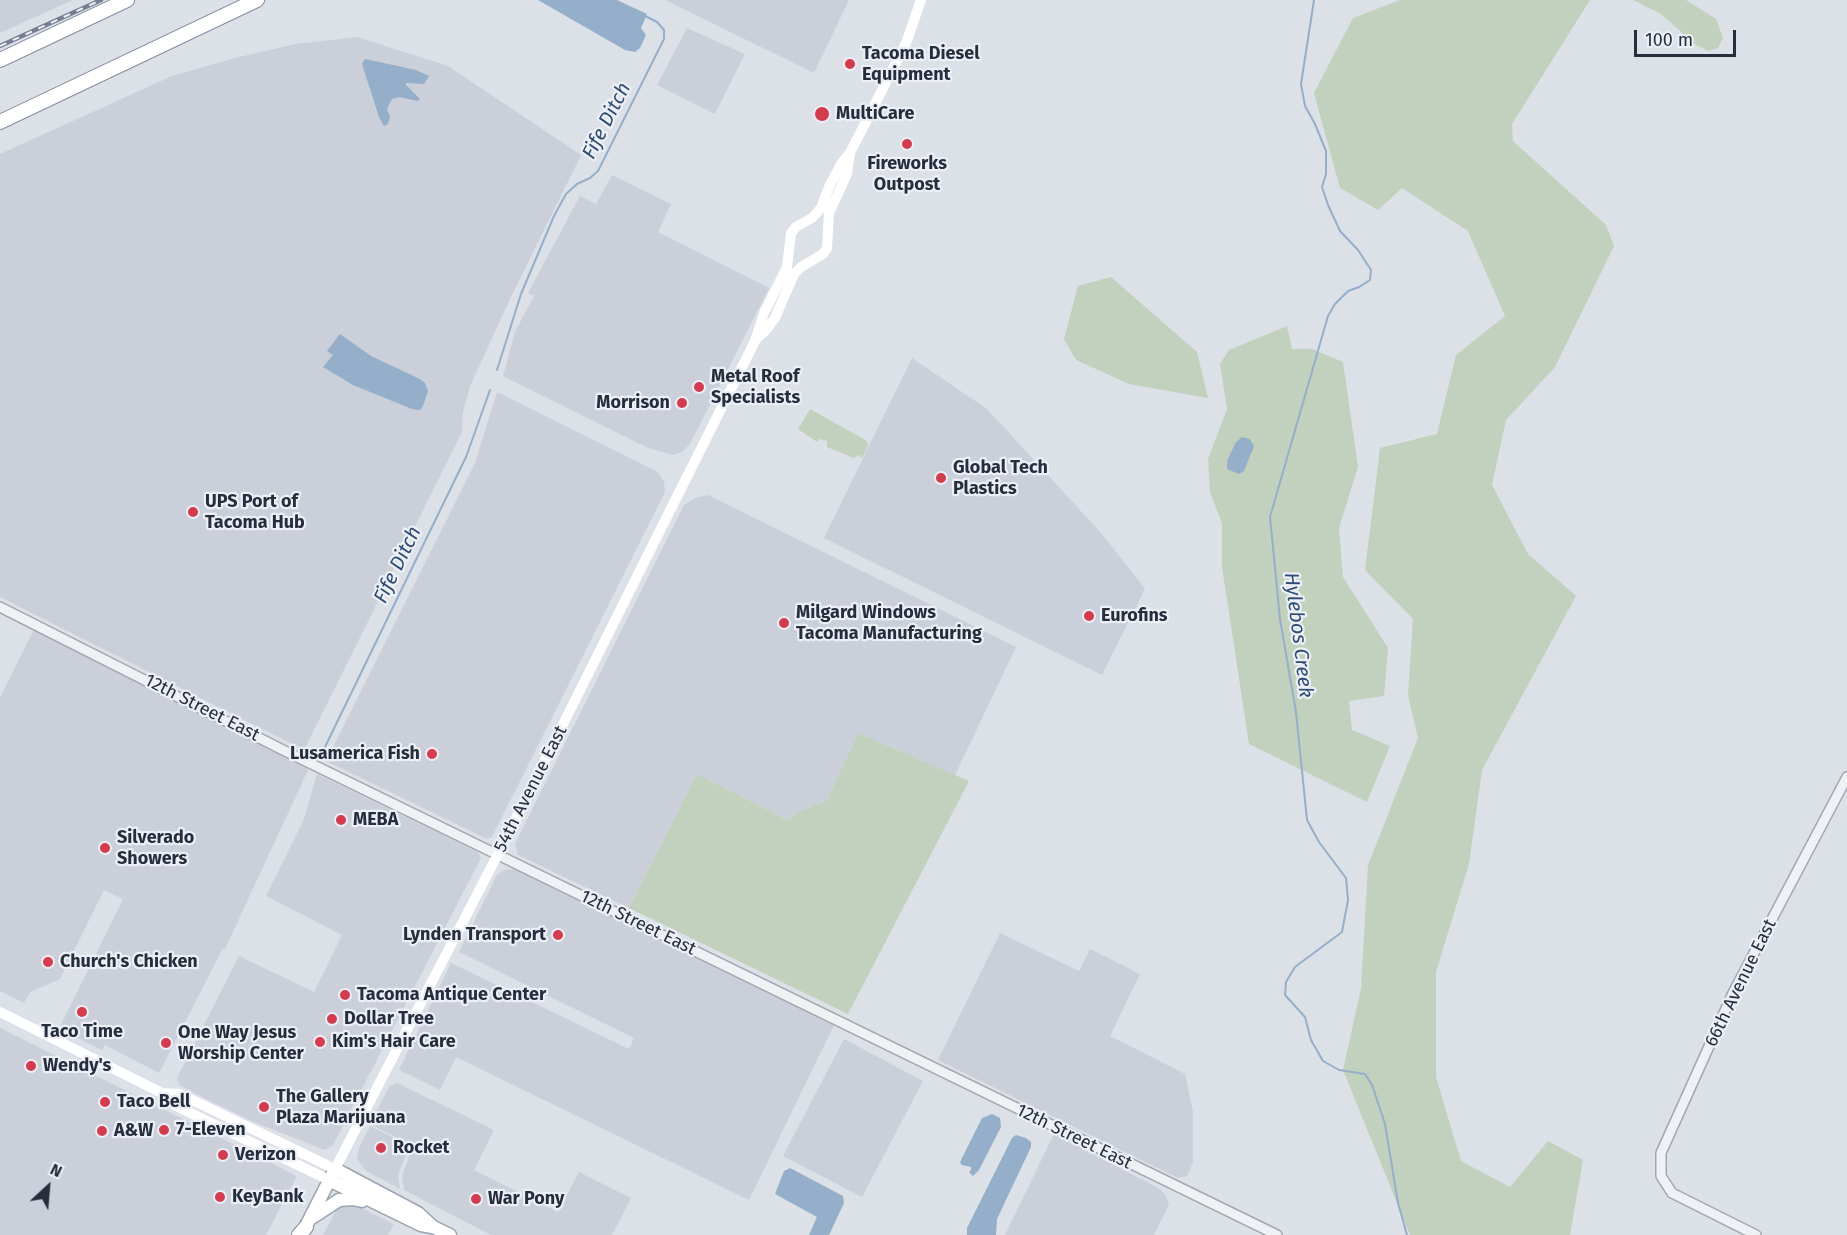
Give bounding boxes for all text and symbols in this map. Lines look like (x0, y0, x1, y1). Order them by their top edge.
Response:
scale bar (1637, 18, 1739, 56)
text: 100 m (1645, 29, 1693, 51)
place label: Tacoma Diesel Equipment (862, 43, 980, 86)
marker: Tacoma Diesel Equipment (843, 57, 857, 71)
water label: Fife Ditch (578, 79, 636, 163)
place label: MultiCare (836, 103, 914, 125)
marker: MultiCare (813, 105, 831, 123)
marker: Fireworks Outpost (900, 137, 914, 151)
place label: Fireworks Outpost (867, 153, 947, 195)
place label: Metal Roof Specialists (711, 366, 800, 409)
marker: Metal Roof Specialists (692, 380, 706, 394)
place label: Morrison (596, 392, 670, 414)
marker: Morrison (675, 396, 689, 410)
place label: Global Tech Plastics (953, 457, 1048, 500)
marker: Global Tech Plastics (934, 471, 948, 485)
place label: UPS Port of Tacoma Hub (205, 491, 305, 534)
marker: UPS Port of Tacoma Hub (186, 505, 200, 519)
water label: Fife Ditch (369, 523, 427, 607)
water label: Hylebos Creek (1278, 571, 1318, 699)
place label: Milgard Windows Tacoma Manufacturing (796, 602, 982, 644)
place label: Eurofins (1101, 605, 1168, 627)
marker: Eurofins (1082, 609, 1096, 623)
marker: Milgard Windows Tacoma Manufacturing (777, 616, 791, 630)
street label: 12th Street East (141, 670, 263, 746)
street label: 54th Avenue East (490, 722, 572, 856)
place label: Lusamerica Fish (290, 743, 420, 765)
marker: Lusamerica Fish (425, 747, 439, 761)
place label: MEBA (353, 809, 398, 831)
marker: MEBA (334, 813, 348, 827)
place label: Silverado Showers (117, 827, 194, 870)
marker: Silverado Showers (98, 841, 112, 855)
street label: 12th Street East (577, 886, 699, 960)
street label: 66th Avenue East (1701, 916, 1781, 1050)
place label: Lynden Transport (403, 924, 546, 946)
marker: Lynden Transport (551, 928, 565, 942)
place label: Church's Chicken (60, 951, 198, 973)
marker: Church's Chicken (41, 955, 55, 969)
place label: Tacoma Antique Center (357, 984, 546, 1006)
marker: Tacoma Antique Center (338, 988, 352, 1002)
marker: Taco Time (75, 1005, 89, 1019)
place label: Dollar Tree (344, 1008, 434, 1030)
marker: Dollar Tree (325, 1012, 339, 1026)
place label: Taco Time (41, 1021, 123, 1043)
place label: One Way Jesus Worship Center (178, 1022, 304, 1064)
place label: Kim's Hair Care (332, 1031, 456, 1053)
marker: Kim's Hair Care (313, 1035, 327, 1049)
marker: One Way Jesus Worship Center (159, 1036, 173, 1050)
place label: Wendy's (43, 1055, 111, 1077)
marker: Wendy's (24, 1059, 38, 1073)
place label: The Gallery Plaza Marijuana (276, 1086, 406, 1128)
place label: Taco Bell (117, 1091, 190, 1113)
marker: Taco Bell (98, 1095, 112, 1109)
marker: The Gallery Plaza Marijuana (257, 1100, 271, 1114)
street label: 12th Street East (1013, 1100, 1135, 1174)
place label: 7-Eleven (176, 1119, 246, 1141)
place label: A&W (114, 1120, 153, 1142)
marker: 7-Eleven (157, 1123, 171, 1137)
marker: A&W (95, 1124, 109, 1138)
place label: Rocket (393, 1137, 450, 1159)
marker: Rocket (374, 1141, 388, 1155)
place label: Verizon (235, 1144, 296, 1166)
marker: Verizon (216, 1148, 230, 1162)
north arrow (18, 1157, 78, 1217)
text: N (47, 1160, 65, 1181)
place label: KeyBank (232, 1186, 303, 1208)
place label: War Pony (488, 1188, 564, 1210)
marker: KeyBank (213, 1190, 227, 1204)
marker: War Pony (469, 1192, 483, 1206)

